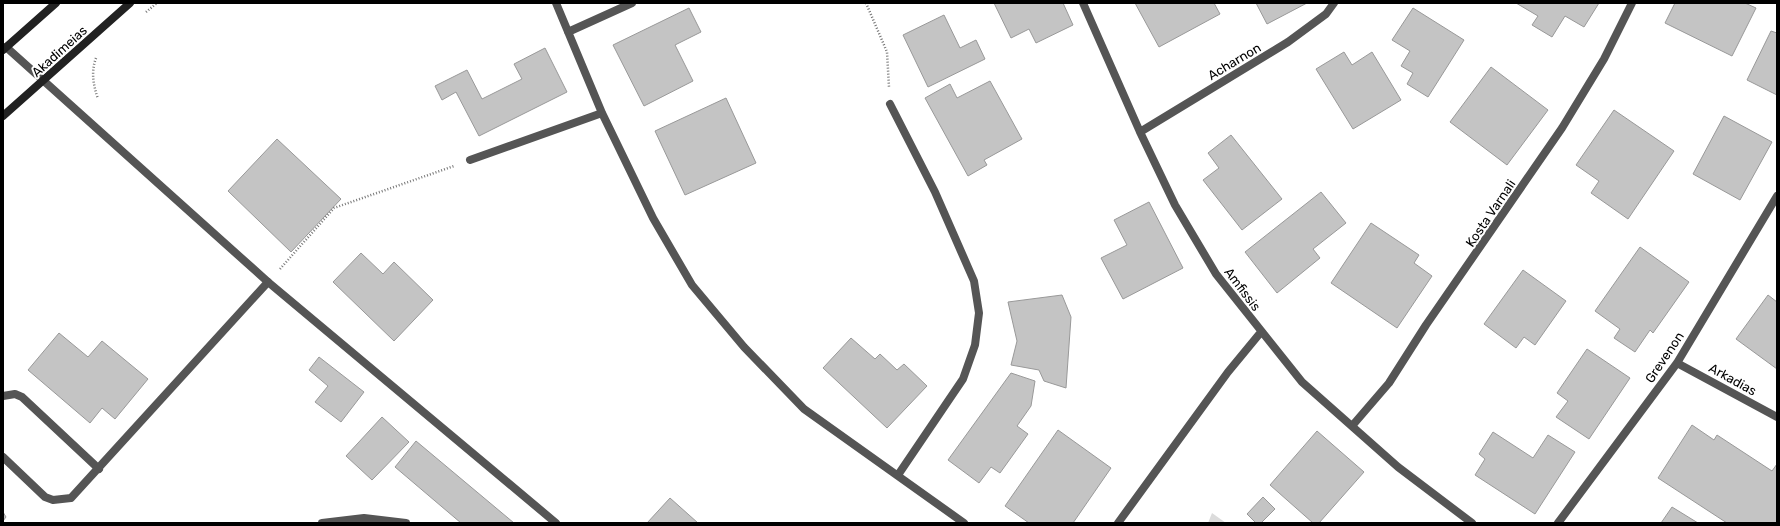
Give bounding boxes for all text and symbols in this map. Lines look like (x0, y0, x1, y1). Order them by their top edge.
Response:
street label: Akadimeias (29, 22, 90, 80)
street label: Acharnon (1205, 40, 1263, 83)
street label: Kosta Varnali (1462, 177, 1518, 250)
street label: Amfissis (1221, 265, 1264, 314)
street label: Grevenon (1642, 329, 1687, 386)
street label: Arkadias (1706, 360, 1759, 399)

